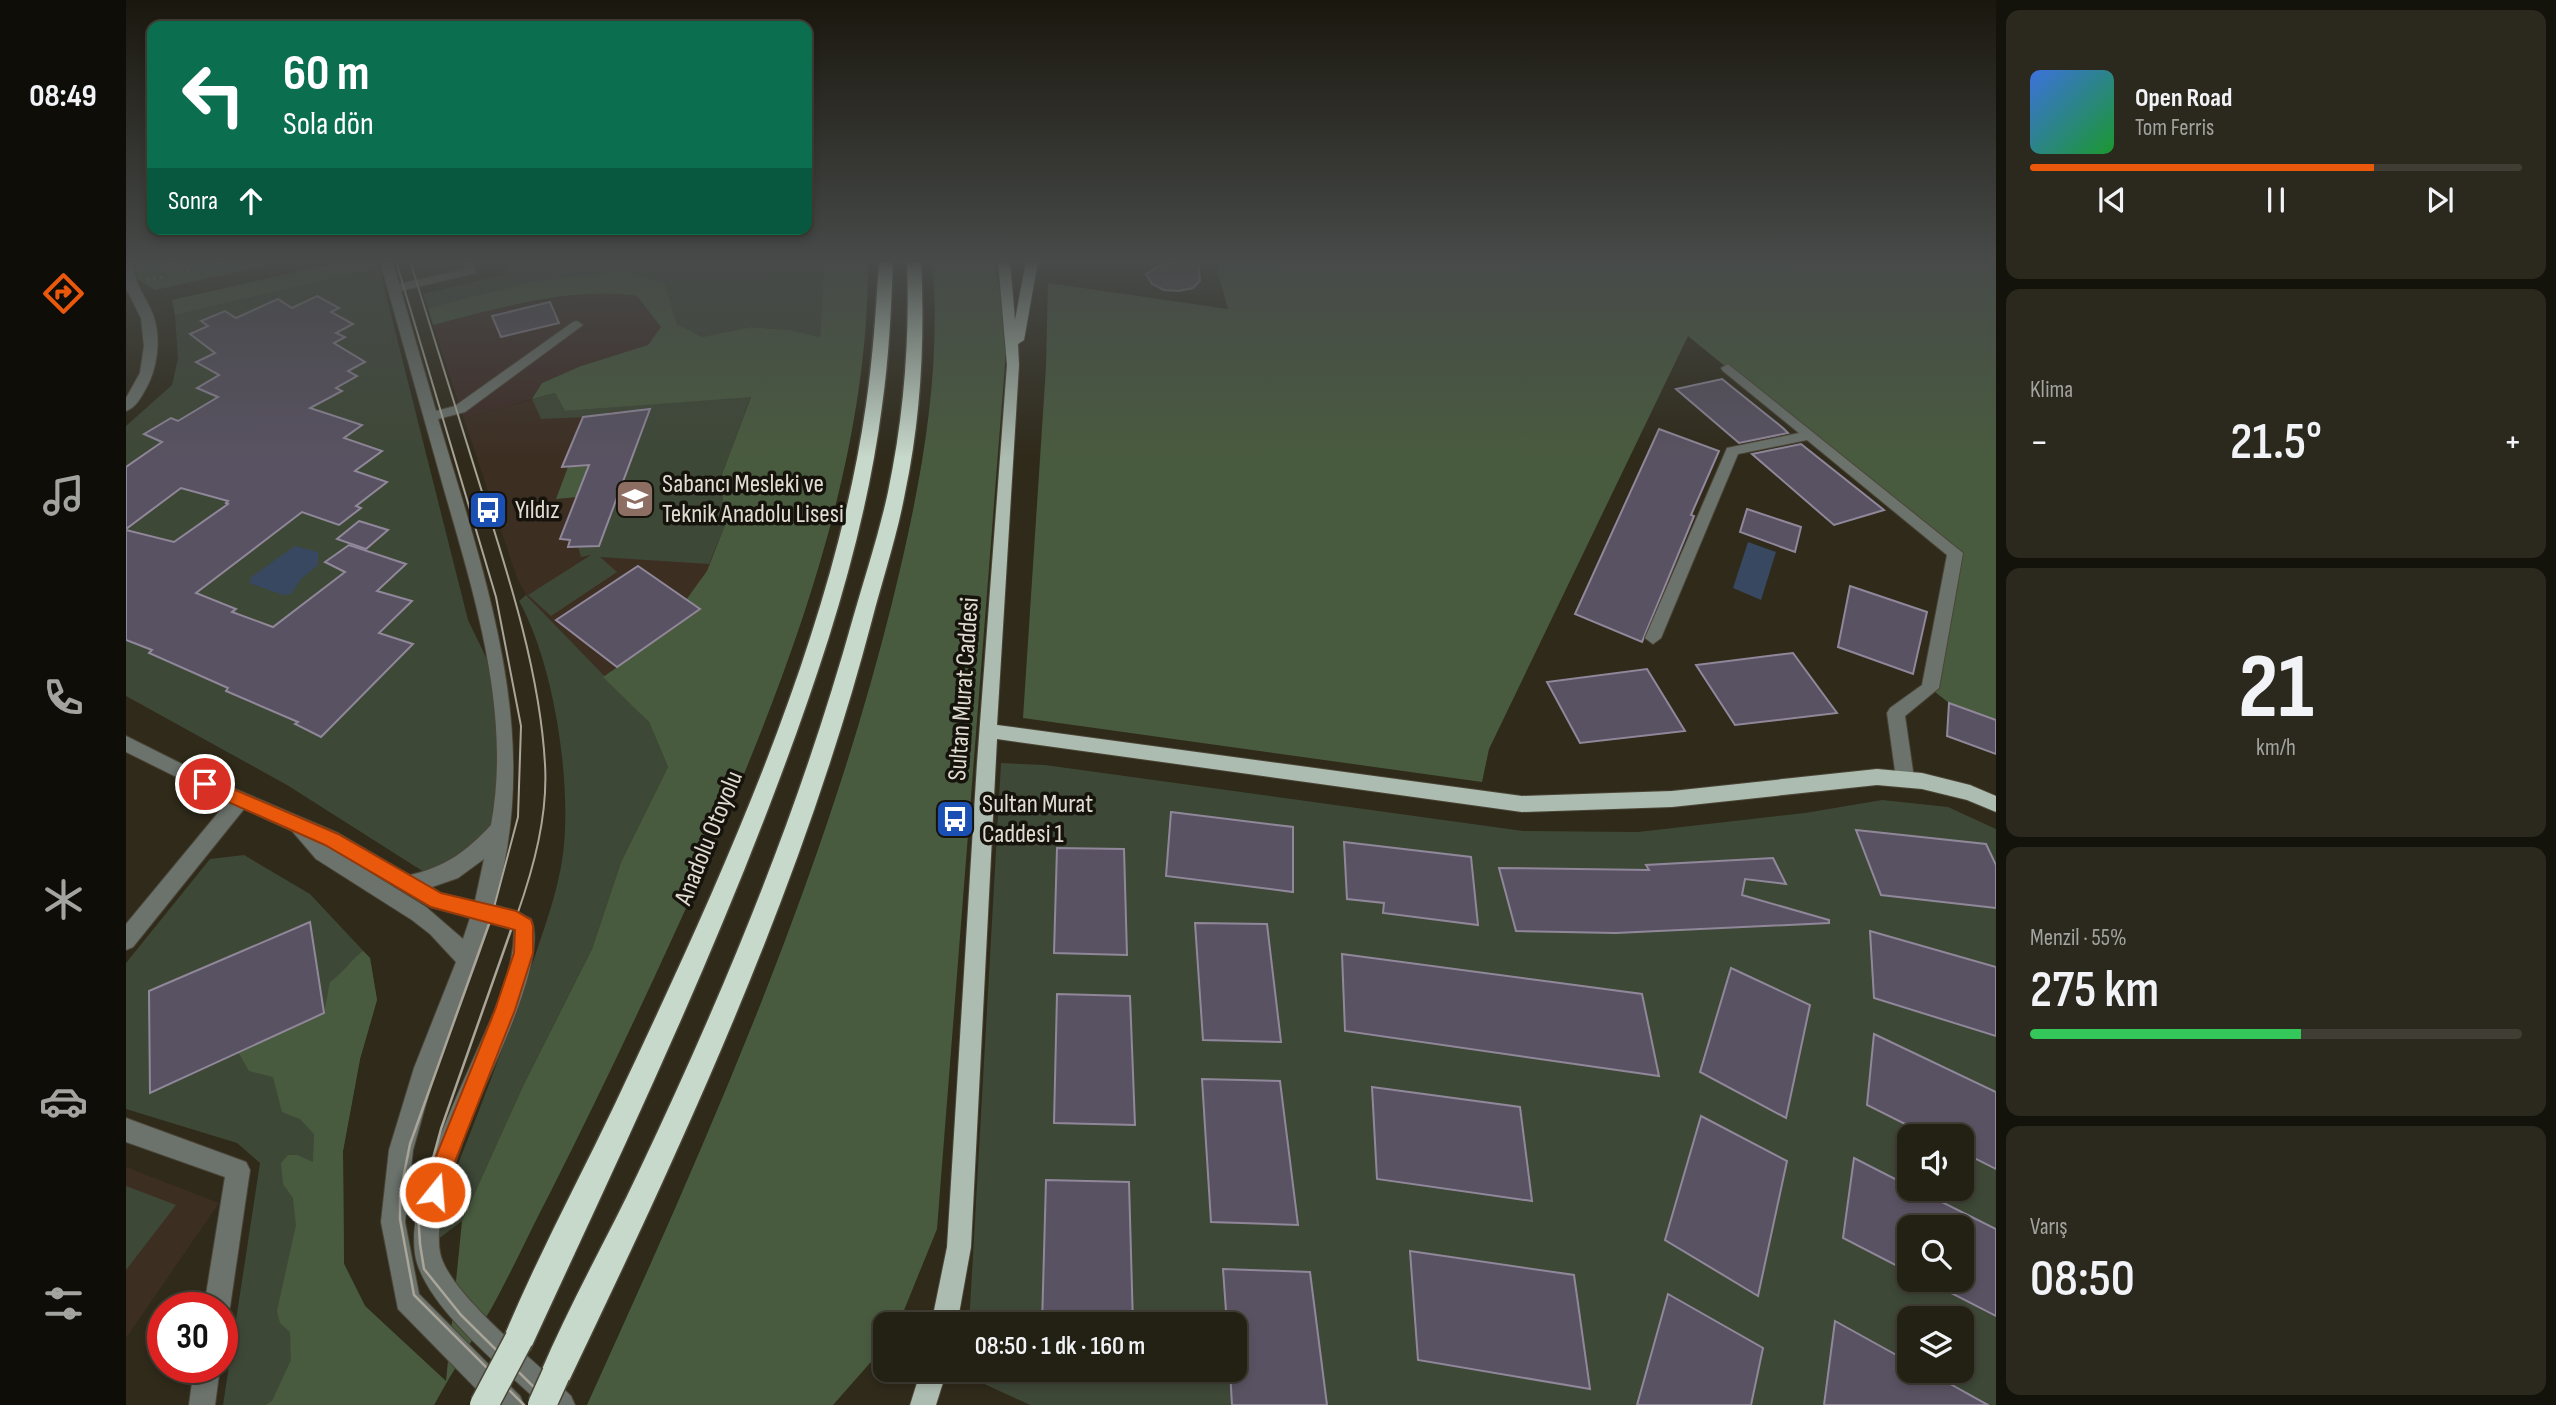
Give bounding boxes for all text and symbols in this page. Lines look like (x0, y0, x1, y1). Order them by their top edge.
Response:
text: 60 m (283, 45, 370, 104)
icon: left (168, 49, 259, 140)
text: 08:49 (29, 77, 97, 116)
text: Open Road (2135, 83, 2232, 114)
text: Sola dön (283, 105, 374, 144)
text: Tom Ferris (2135, 114, 2214, 142)
icon: previous (2093, 181, 2131, 219)
icon: pause (2257, 181, 2295, 219)
icon: next (2421, 181, 2459, 219)
icon: ahead (232, 182, 270, 220)
text: Sonra (168, 186, 218, 217)
icon: directions (39, 269, 88, 318)
text: Klima (2030, 376, 2073, 404)
text: 21.5° (2230, 411, 2322, 474)
text: − (2030, 420, 2049, 465)
text: + (2503, 420, 2522, 465)
place label: Sabancı Mesleki ve Teknik Anadolu Lisesi (662, 469, 844, 530)
icon: music (39, 471, 88, 520)
school or university icon: Sabancı Mesleki ve Teknik Anadolu Lisesi (614, 478, 656, 520)
bus stop icon: Yıldız (467, 489, 509, 531)
place label: Yıldız (515, 495, 560, 526)
street label: Sultan Murat Caddesi (942, 596, 986, 782)
text: 21 (2238, 634, 2314, 743)
icon: phone (39, 673, 88, 722)
text: km/h (2256, 734, 2296, 762)
pin (175, 754, 235, 814)
icon: arrive (186, 765, 224, 803)
street label: Anadolu Otoyolu (668, 767, 750, 910)
place label: Sultan Murat Caddesi 1 (982, 789, 1093, 850)
bus stop icon: Sultan Murat Caddesi 1 (934, 798, 976, 840)
icon: climate (39, 875, 88, 924)
text: Menzil · 55% (2030, 924, 2127, 952)
text: 275 km (2030, 959, 2159, 1022)
icon: car (39, 1077, 88, 1126)
map controls (1897, 1124, 1974, 1383)
button: sound (1897, 1124, 1974, 1201)
position arrow (398, 1155, 472, 1229)
text: Varış (2030, 1213, 2068, 1241)
button: search (1897, 1215, 1974, 1292)
text: 08:50 (2030, 1248, 2135, 1311)
icon: filters (39, 1279, 88, 1328)
speed limit sign: 30 (147, 1292, 238, 1383)
button: layers (1897, 1306, 1974, 1383)
text: 08:50 · 1 dk · 160 m (975, 1331, 1145, 1362)

